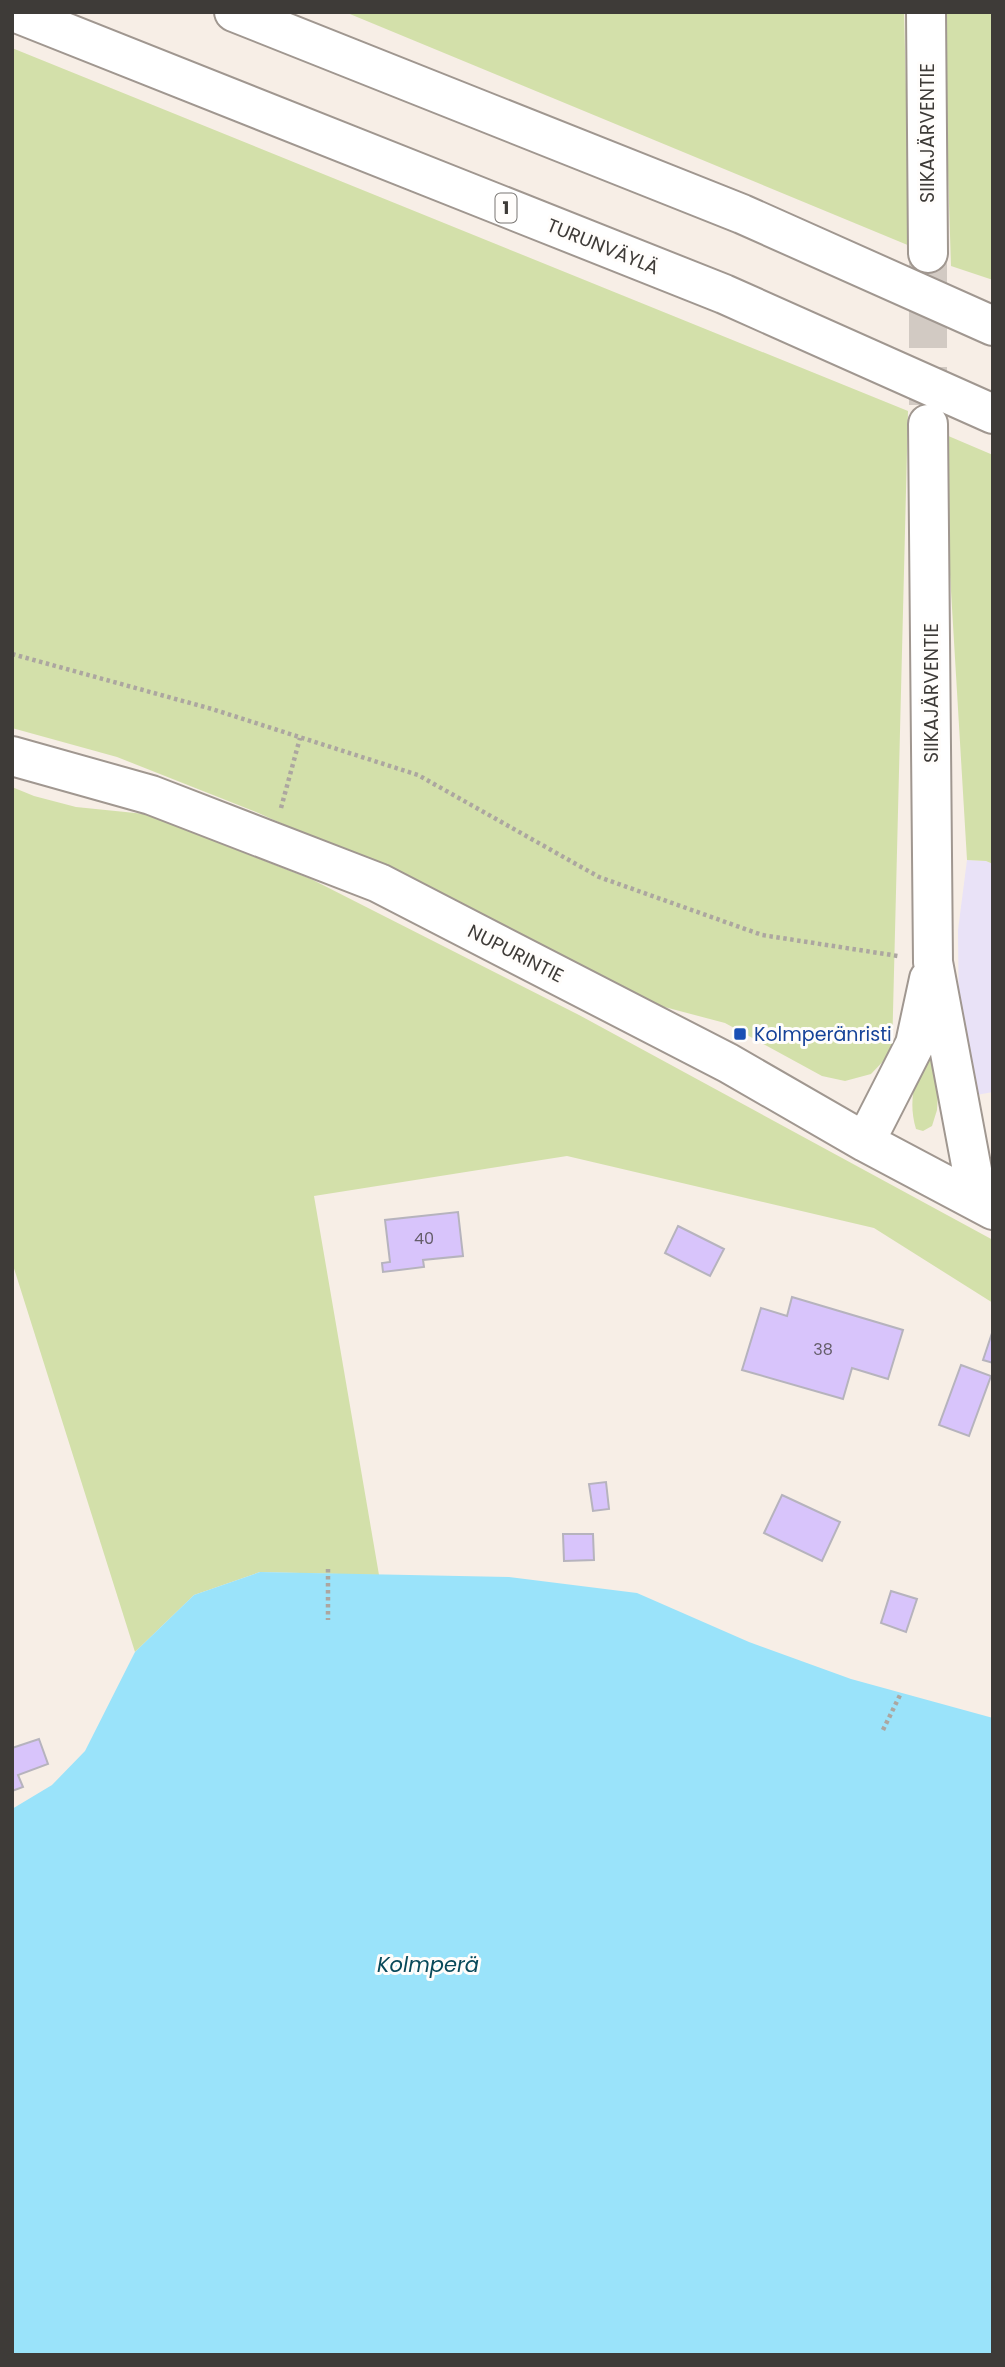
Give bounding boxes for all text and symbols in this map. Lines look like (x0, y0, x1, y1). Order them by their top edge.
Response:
street label: SIIKAJÄRVENTIE (914, 63, 941, 203)
road number: 1 (496, 194, 516, 223)
street label: TURUNVÄYLÄ (543, 212, 663, 281)
street label: SIIKAJÄRVENTIE (918, 623, 945, 763)
street label: NUPURINTIE (463, 918, 568, 989)
place label: Kolmperänristi (754, 1021, 892, 1048)
marker: Kolmperänristi (732, 1026, 748, 1042)
house number: 40 (414, 1227, 434, 1250)
house number: 38 (813, 1338, 833, 1361)
water label: Kolmperä (377, 1950, 479, 1979)

